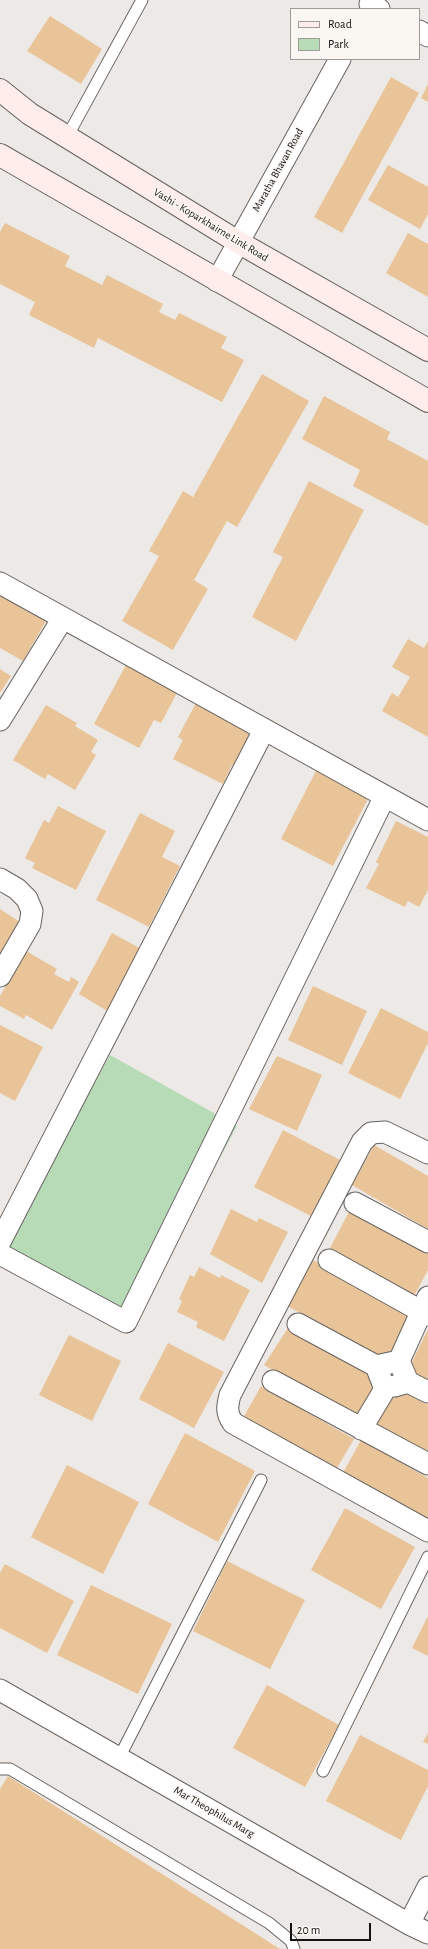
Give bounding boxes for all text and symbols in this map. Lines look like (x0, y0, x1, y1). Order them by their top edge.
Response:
legend (290, 8, 420, 60)
text: Road (328, 18, 352, 30)
text: Park (328, 38, 349, 50)
street label: Maratha Bhavan Road (250, 126, 306, 214)
street label: Vashi - Koparkhairne Link Road (151, 185, 271, 265)
street label: Mar Theophilus Marg (171, 1784, 257, 1840)
scale bar (292, 1915, 373, 1941)
text: 20 m (297, 1924, 320, 1936)

